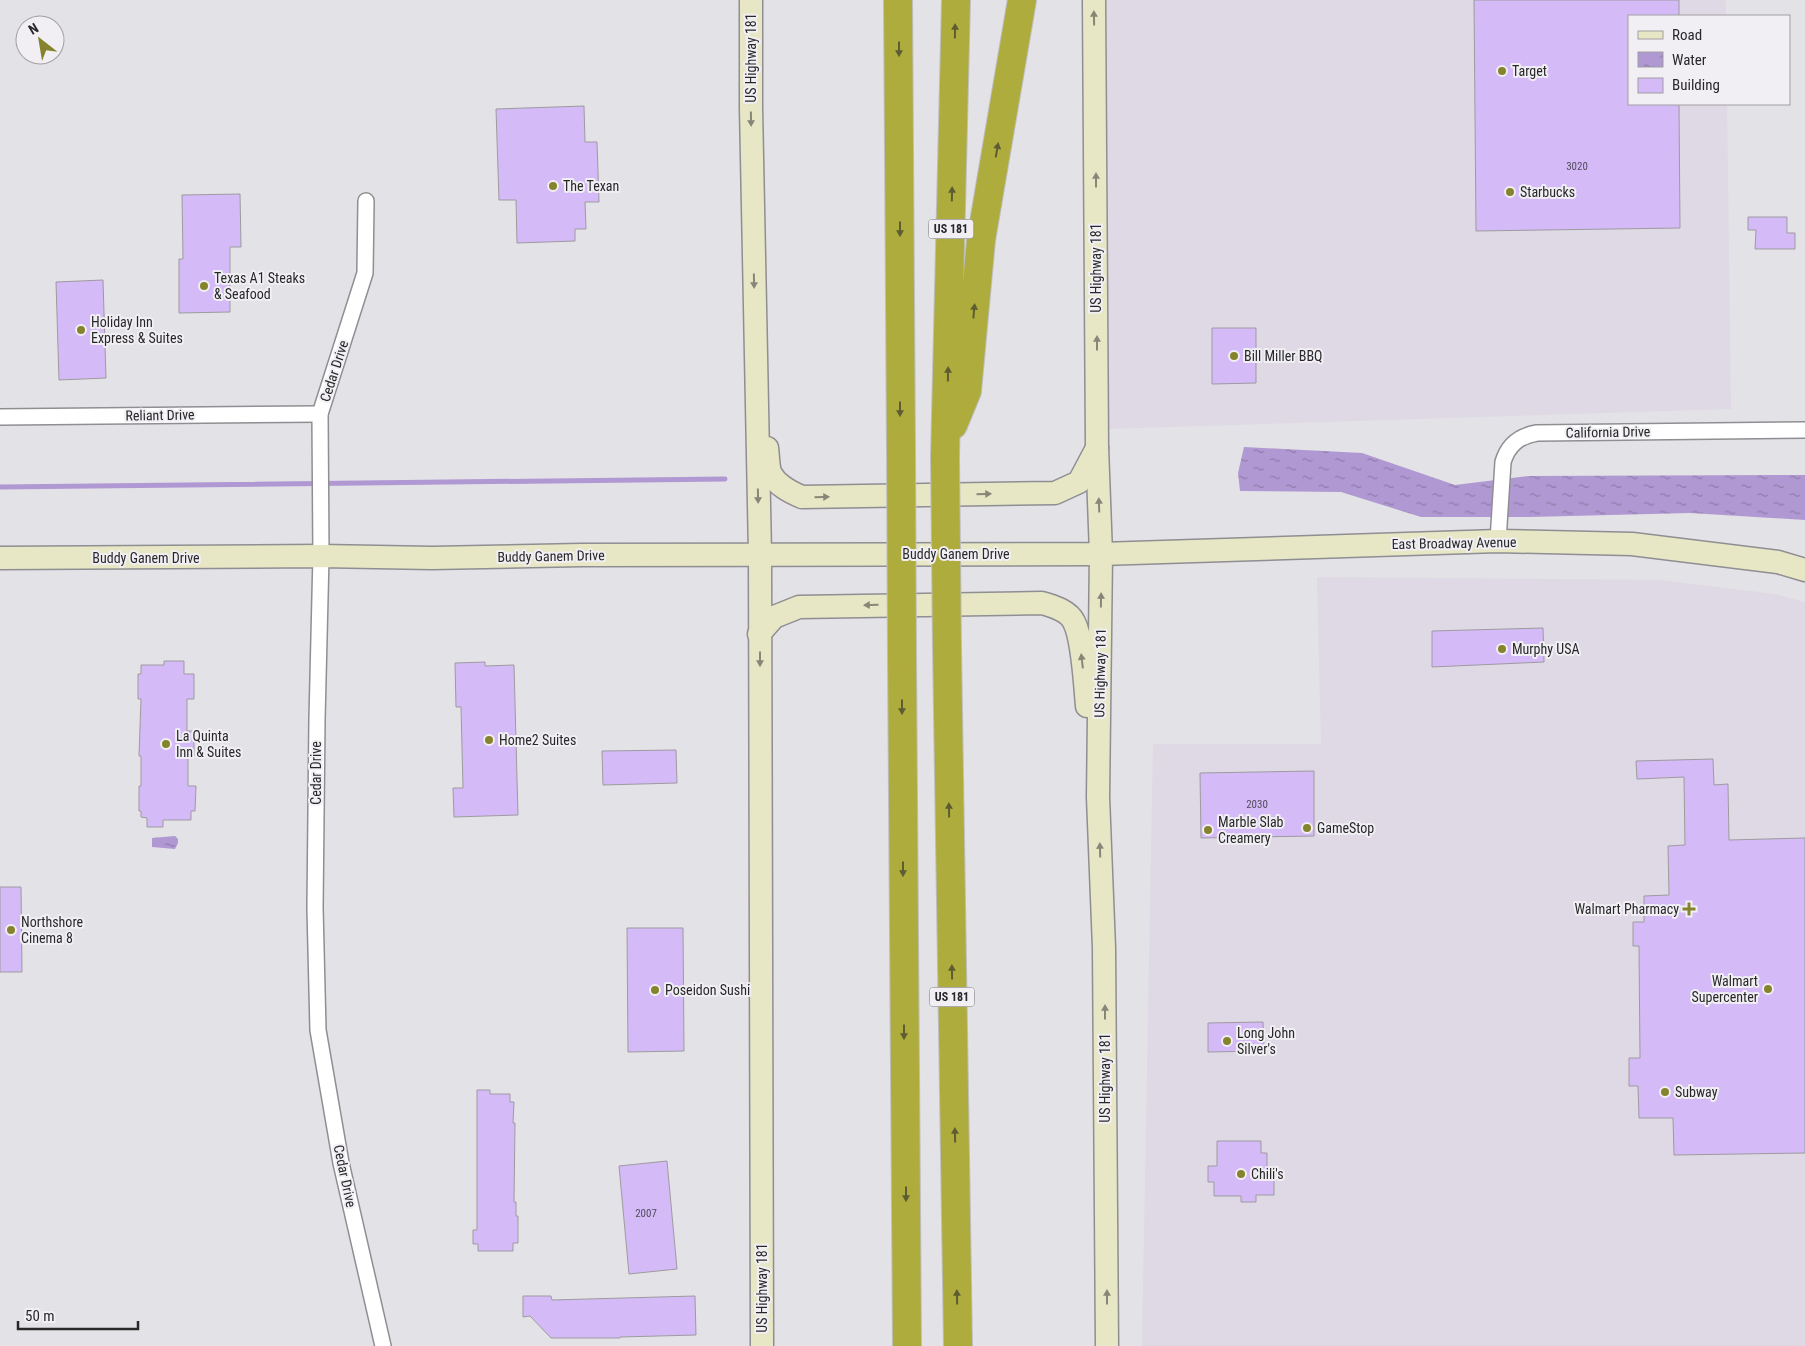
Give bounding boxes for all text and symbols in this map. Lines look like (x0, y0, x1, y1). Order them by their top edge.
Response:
one-way arrow (1090, 9, 1098, 25)
street label: US Highway 181 (743, 13, 759, 103)
north arrow (15, 15, 65, 65)
legend (1628, 15, 1790, 105)
text: N (26, 20, 41, 38)
one-way arrow (951, 23, 959, 39)
text: Road (1672, 26, 1702, 44)
one-way arrow (895, 41, 903, 57)
text: Water (1672, 51, 1707, 69)
place label: Target (1512, 63, 1547, 79)
marker: Target (1496, 65, 1508, 77)
text: Building (1672, 76, 1720, 94)
one-way arrow (747, 111, 755, 127)
one-way arrow (993, 141, 1001, 157)
house number: 3020 (1566, 160, 1588, 173)
one-way arrow (1092, 172, 1100, 188)
place label: The Texan (563, 178, 619, 194)
marker: The Texan (547, 180, 559, 192)
place label: Starbucks (1520, 184, 1575, 200)
one-way arrow (948, 185, 956, 201)
marker: Starbucks (1504, 186, 1516, 198)
road number: US 181 (928, 220, 974, 238)
one-way arrow (896, 221, 904, 237)
street label: US Highway 181 (1088, 223, 1104, 313)
place label: Texas A1 Steaks & Seafood (214, 270, 305, 302)
one-way arrow (750, 273, 758, 289)
marker: Texas A1 Steaks & Seafood (198, 280, 210, 292)
one-way arrow (970, 302, 978, 318)
place label: Holiday Inn Express & Suites (91, 314, 183, 346)
marker: Holiday Inn Express & Suites (75, 324, 87, 336)
one-way arrow (1093, 334, 1101, 350)
street label: Cedar Drive (317, 338, 352, 404)
place label: Bill Miller BBQ (1244, 348, 1322, 364)
marker: Bill Miller BBQ (1228, 350, 1240, 362)
one-way arrow (944, 365, 952, 381)
one-way arrow (897, 401, 905, 417)
street label: Reliant Drive (125, 406, 195, 424)
street label: California Drive (1566, 423, 1651, 441)
one-way arrow (755, 488, 763, 504)
one-way arrow (976, 490, 992, 498)
one-way arrow (814, 492, 830, 500)
one-way arrow (1095, 497, 1103, 513)
street label: East Broadway Avenue (1391, 534, 1517, 552)
street label: Buddy Ganem Drive (902, 546, 1010, 562)
street label: Buddy Ganem Drive (497, 547, 605, 565)
street label: Buddy Ganem Drive (92, 550, 200, 566)
one-way arrow (1097, 592, 1105, 608)
one-way arrow (863, 602, 879, 610)
street label: US Highway 181 (1091, 628, 1109, 718)
place label: Murphy USA (1512, 641, 1580, 657)
marker: Murphy USA (1496, 643, 1508, 655)
one-way arrow (756, 651, 764, 667)
one-way arrow (1078, 653, 1086, 669)
one-way arrow (898, 699, 906, 715)
place label: La Quinta Inn & Suites (176, 728, 241, 760)
place label: Home2 Suites (499, 732, 576, 748)
marker: Home2 Suites (483, 734, 495, 746)
marker: La Quinta Inn & Suites (160, 738, 172, 750)
street label: Cedar Drive (308, 741, 324, 805)
house number: 2030 (1246, 798, 1268, 811)
one-way arrow (945, 802, 953, 818)
place label: Marble Slab Creamery (1218, 814, 1284, 846)
place label: GameStop (1317, 820, 1374, 836)
marker: GameStop (1301, 822, 1313, 834)
marker: Marble Slab Creamery (1202, 824, 1214, 836)
one-way arrow (1096, 842, 1104, 858)
one-way arrow (899, 861, 907, 877)
place label: Walmart Pharmacy (1574, 901, 1679, 917)
marker: Walmart Pharmacy (1683, 903, 1695, 915)
place label: Northshore Cinema 8 (21, 914, 84, 946)
marker: Northshore Cinema 8 (5, 924, 17, 936)
one-way arrow (948, 964, 956, 980)
place label: Walmart Supercenter (1692, 973, 1758, 1005)
place label: Poseidon Sushi (665, 982, 750, 998)
marker: Walmart Supercenter (1762, 983, 1774, 995)
marker: Poseidon Sushi (649, 984, 661, 996)
road number: US 181 (930, 988, 974, 1006)
one-way arrow (1101, 1004, 1109, 1020)
one-way arrow (900, 1024, 908, 1040)
place label: Long John Silver's (1237, 1025, 1295, 1057)
street label: US Highway 181 (1097, 1033, 1113, 1123)
marker: Long John Silver's (1221, 1035, 1233, 1047)
place label: Subway (1675, 1084, 1718, 1100)
marker: Subway (1659, 1086, 1671, 1098)
one-way arrow (950, 1127, 958, 1143)
street label: Cedar Drive (331, 1143, 360, 1209)
place label: Chili's (1251, 1166, 1284, 1182)
marker: Chili's (1235, 1168, 1247, 1180)
one-way arrow (902, 1186, 910, 1202)
house number: 2007 (635, 1207, 657, 1220)
street label: US Highway 181 (754, 1243, 770, 1333)
one-way arrow (953, 1289, 961, 1305)
one-way arrow (1103, 1289, 1111, 1305)
scale bar (18, 1298, 138, 1330)
text: 50 m (25, 1307, 55, 1325)

